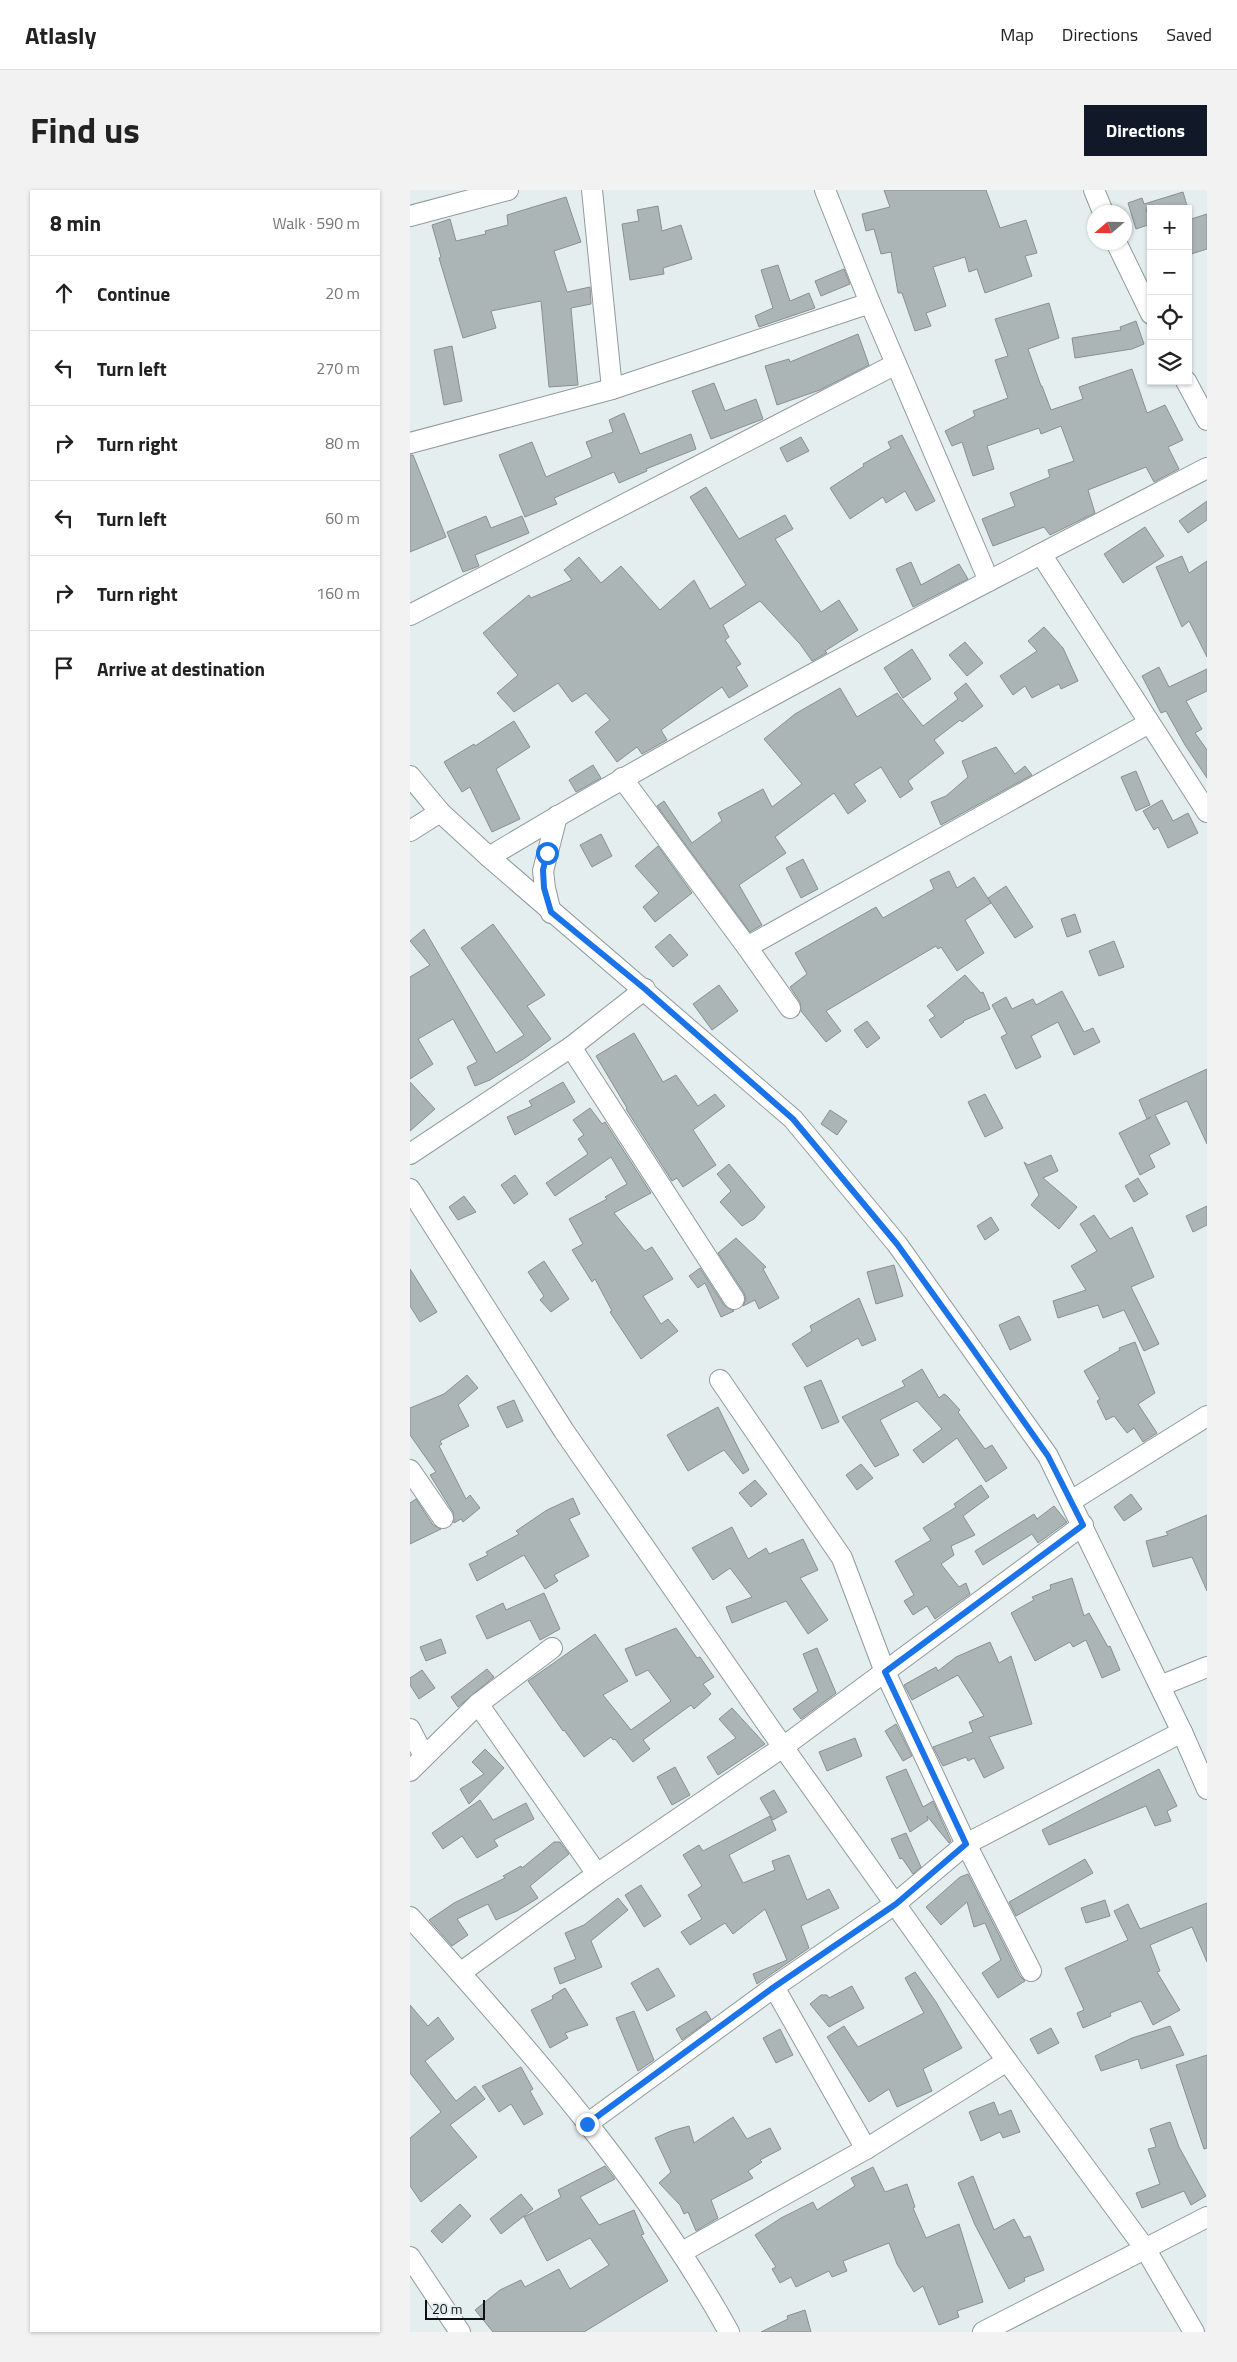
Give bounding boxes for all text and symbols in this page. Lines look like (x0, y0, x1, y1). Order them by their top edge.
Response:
text: Atlasly (25, 17, 96, 53)
text: Map (1000, 21, 1034, 48)
text: Directions (1062, 21, 1138, 48)
text: Saved (1166, 21, 1212, 48)
text: Find us (30, 103, 140, 157)
button: Directions (1084, 105, 1207, 156)
north arrow (1087, 205, 1132, 250)
map controls (1147, 205, 1192, 385)
button: + (1147, 205, 1192, 250)
text: 8 min (50, 207, 101, 239)
text: Walk · 590 m (272, 211, 360, 235)
button: − (1147, 250, 1192, 295)
icon: ahead (50, 279, 78, 307)
text: Continue (97, 279, 170, 308)
text: 20 m (325, 281, 360, 305)
button: locate (1147, 295, 1192, 340)
button: layers (1147, 340, 1192, 385)
icon: left (50, 354, 78, 382)
text: Turn left (97, 354, 167, 383)
text: 270 m (316, 356, 360, 380)
icon: right (50, 429, 78, 457)
text: Turn right (97, 429, 178, 458)
text: 80 m (325, 431, 360, 455)
icon: left (50, 504, 78, 532)
text: Turn left (97, 504, 167, 533)
text: 60 m (325, 506, 360, 530)
icon: right (50, 579, 78, 607)
text: Turn right (97, 579, 178, 608)
text: 160 m (316, 581, 360, 605)
icon: arrive (50, 654, 78, 682)
text: Arrive at destination (97, 654, 265, 683)
route start (536, 842, 559, 865)
route end (576, 2113, 599, 2136)
scale bar (425, 2297, 485, 2320)
text: 20 m (432, 2298, 462, 2319)

